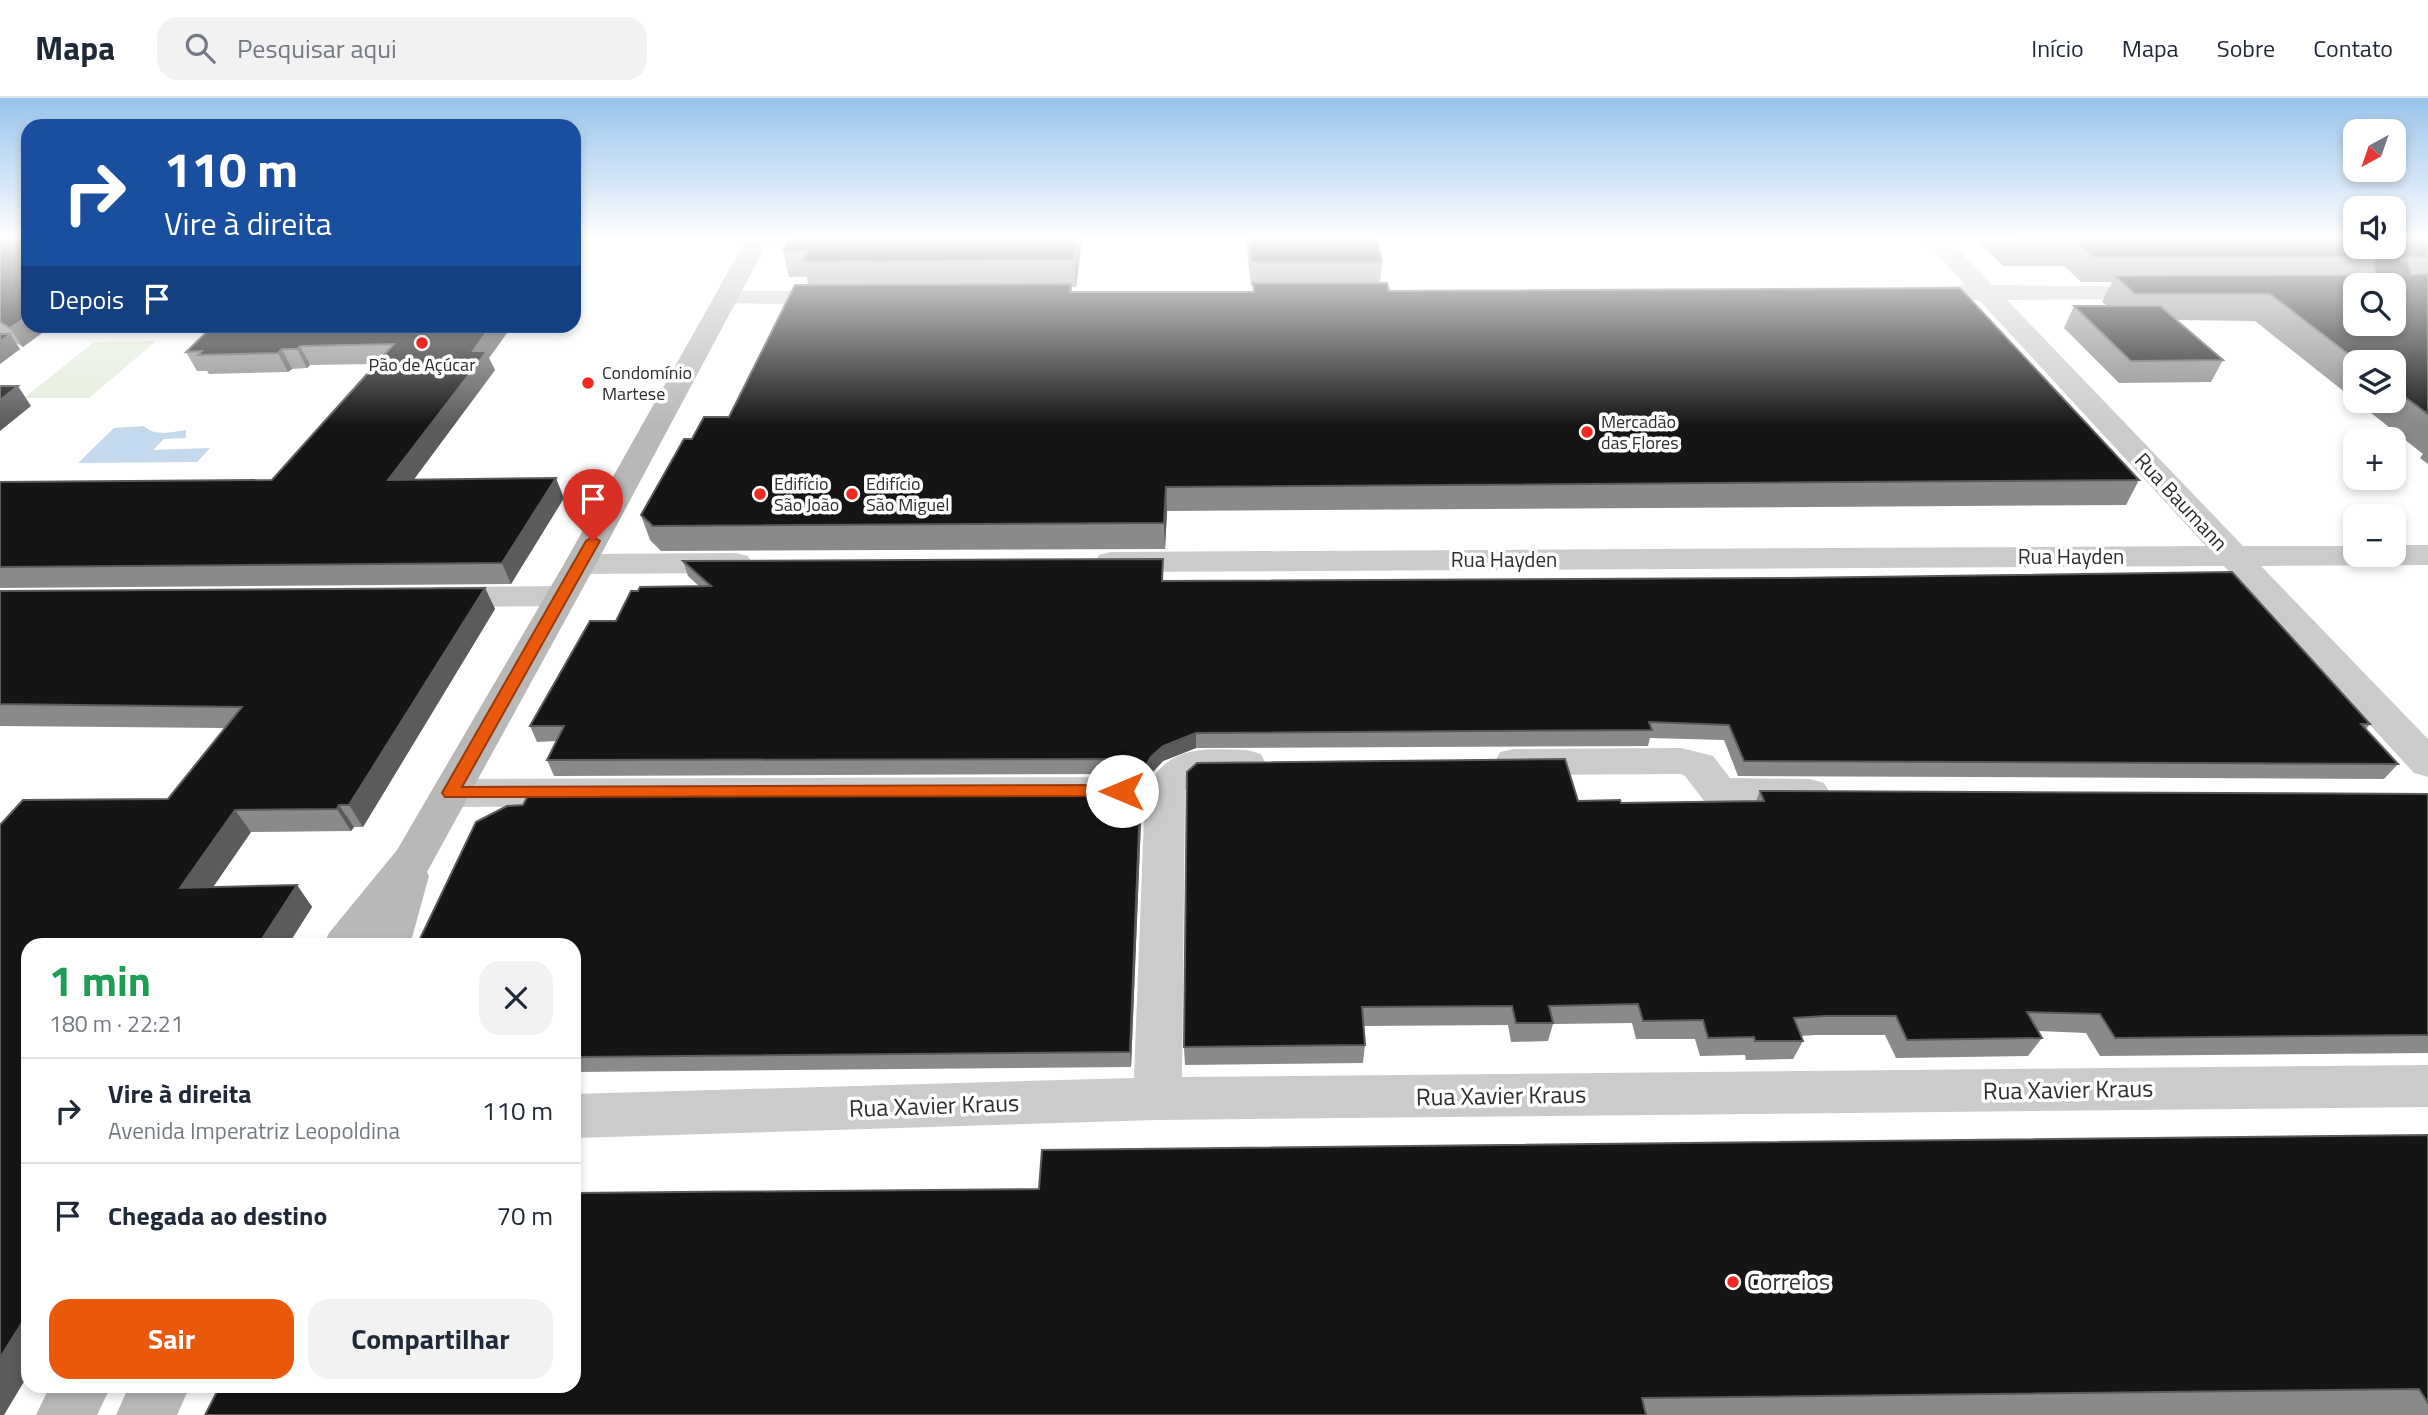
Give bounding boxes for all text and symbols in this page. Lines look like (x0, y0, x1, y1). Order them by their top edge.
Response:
search box (157, 17, 647, 80)
text: Mapa (35, 23, 115, 73)
icon: search (181, 29, 219, 67)
text: Pesquisar aqui (237, 29, 397, 68)
text: Início (2031, 30, 2084, 66)
text: Mapa (2122, 30, 2179, 66)
text: Sobre (2217, 30, 2275, 66)
text: Contato (2313, 30, 2393, 66)
north arrow (2343, 119, 2406, 182)
map controls (2343, 119, 2406, 567)
text: 110 m (164, 131, 298, 206)
icon: right (49, 147, 140, 238)
button: sound (2343, 196, 2406, 259)
text: Vire à direita (164, 199, 332, 247)
button: search (2343, 273, 2406, 336)
text: Depois (49, 280, 124, 319)
icon: arrive (138, 280, 176, 318)
marker: Pão de Açúcar (414, 335, 430, 351)
button: layers (2343, 350, 2406, 413)
place label: Pão de Açúcar (369, 351, 475, 378)
place label: Condomínio Martese (602, 359, 692, 407)
marker: Condomínio Martese (580, 375, 596, 391)
place label: Mercadão das Flores (1601, 408, 1679, 456)
marker: Mercadão das Flores (1579, 424, 1595, 440)
button: + (2343, 427, 2406, 490)
street label: Rua Baumann (2128, 445, 2236, 558)
pin (563, 469, 623, 541)
place label: Edifício São João (774, 470, 839, 518)
place label: Edifício São Miguel (866, 470, 949, 518)
icon: arrive (574, 480, 612, 518)
marker: Edifício São João (752, 486, 768, 502)
marker: Edifício São Miguel (844, 486, 860, 502)
button: − (2343, 504, 2406, 567)
street label: Rua Hayden (2018, 540, 2124, 572)
street label: Rua Hayden (1451, 543, 1557, 575)
position arrow (1085, 754, 1159, 828)
text: 1 min (49, 948, 151, 1012)
button: close (479, 961, 553, 1035)
text: 180 m · 22:21 (49, 1006, 184, 1041)
street label: Rua Xavier Kraus (1982, 1070, 2153, 1108)
text: Vire à direita (108, 1074, 251, 1113)
street label: Rua Xavier Kraus (1415, 1076, 1586, 1114)
street label: Rua Xavier Kraus (848, 1084, 1020, 1126)
text: 110 m (482, 1091, 553, 1130)
icon: right (49, 1092, 87, 1130)
text: Avenida Imperatriz Leopoldina (108, 1113, 400, 1148)
text: Chegada ao destino (108, 1196, 327, 1235)
text: 70 m (496, 1196, 553, 1235)
icon: arrive (49, 1197, 87, 1235)
place label: Correios (1747, 1263, 1830, 1299)
marker: Correios (1725, 1274, 1741, 1290)
button: Sair (49, 1299, 294, 1379)
button: Compartilhar (308, 1299, 553, 1379)

